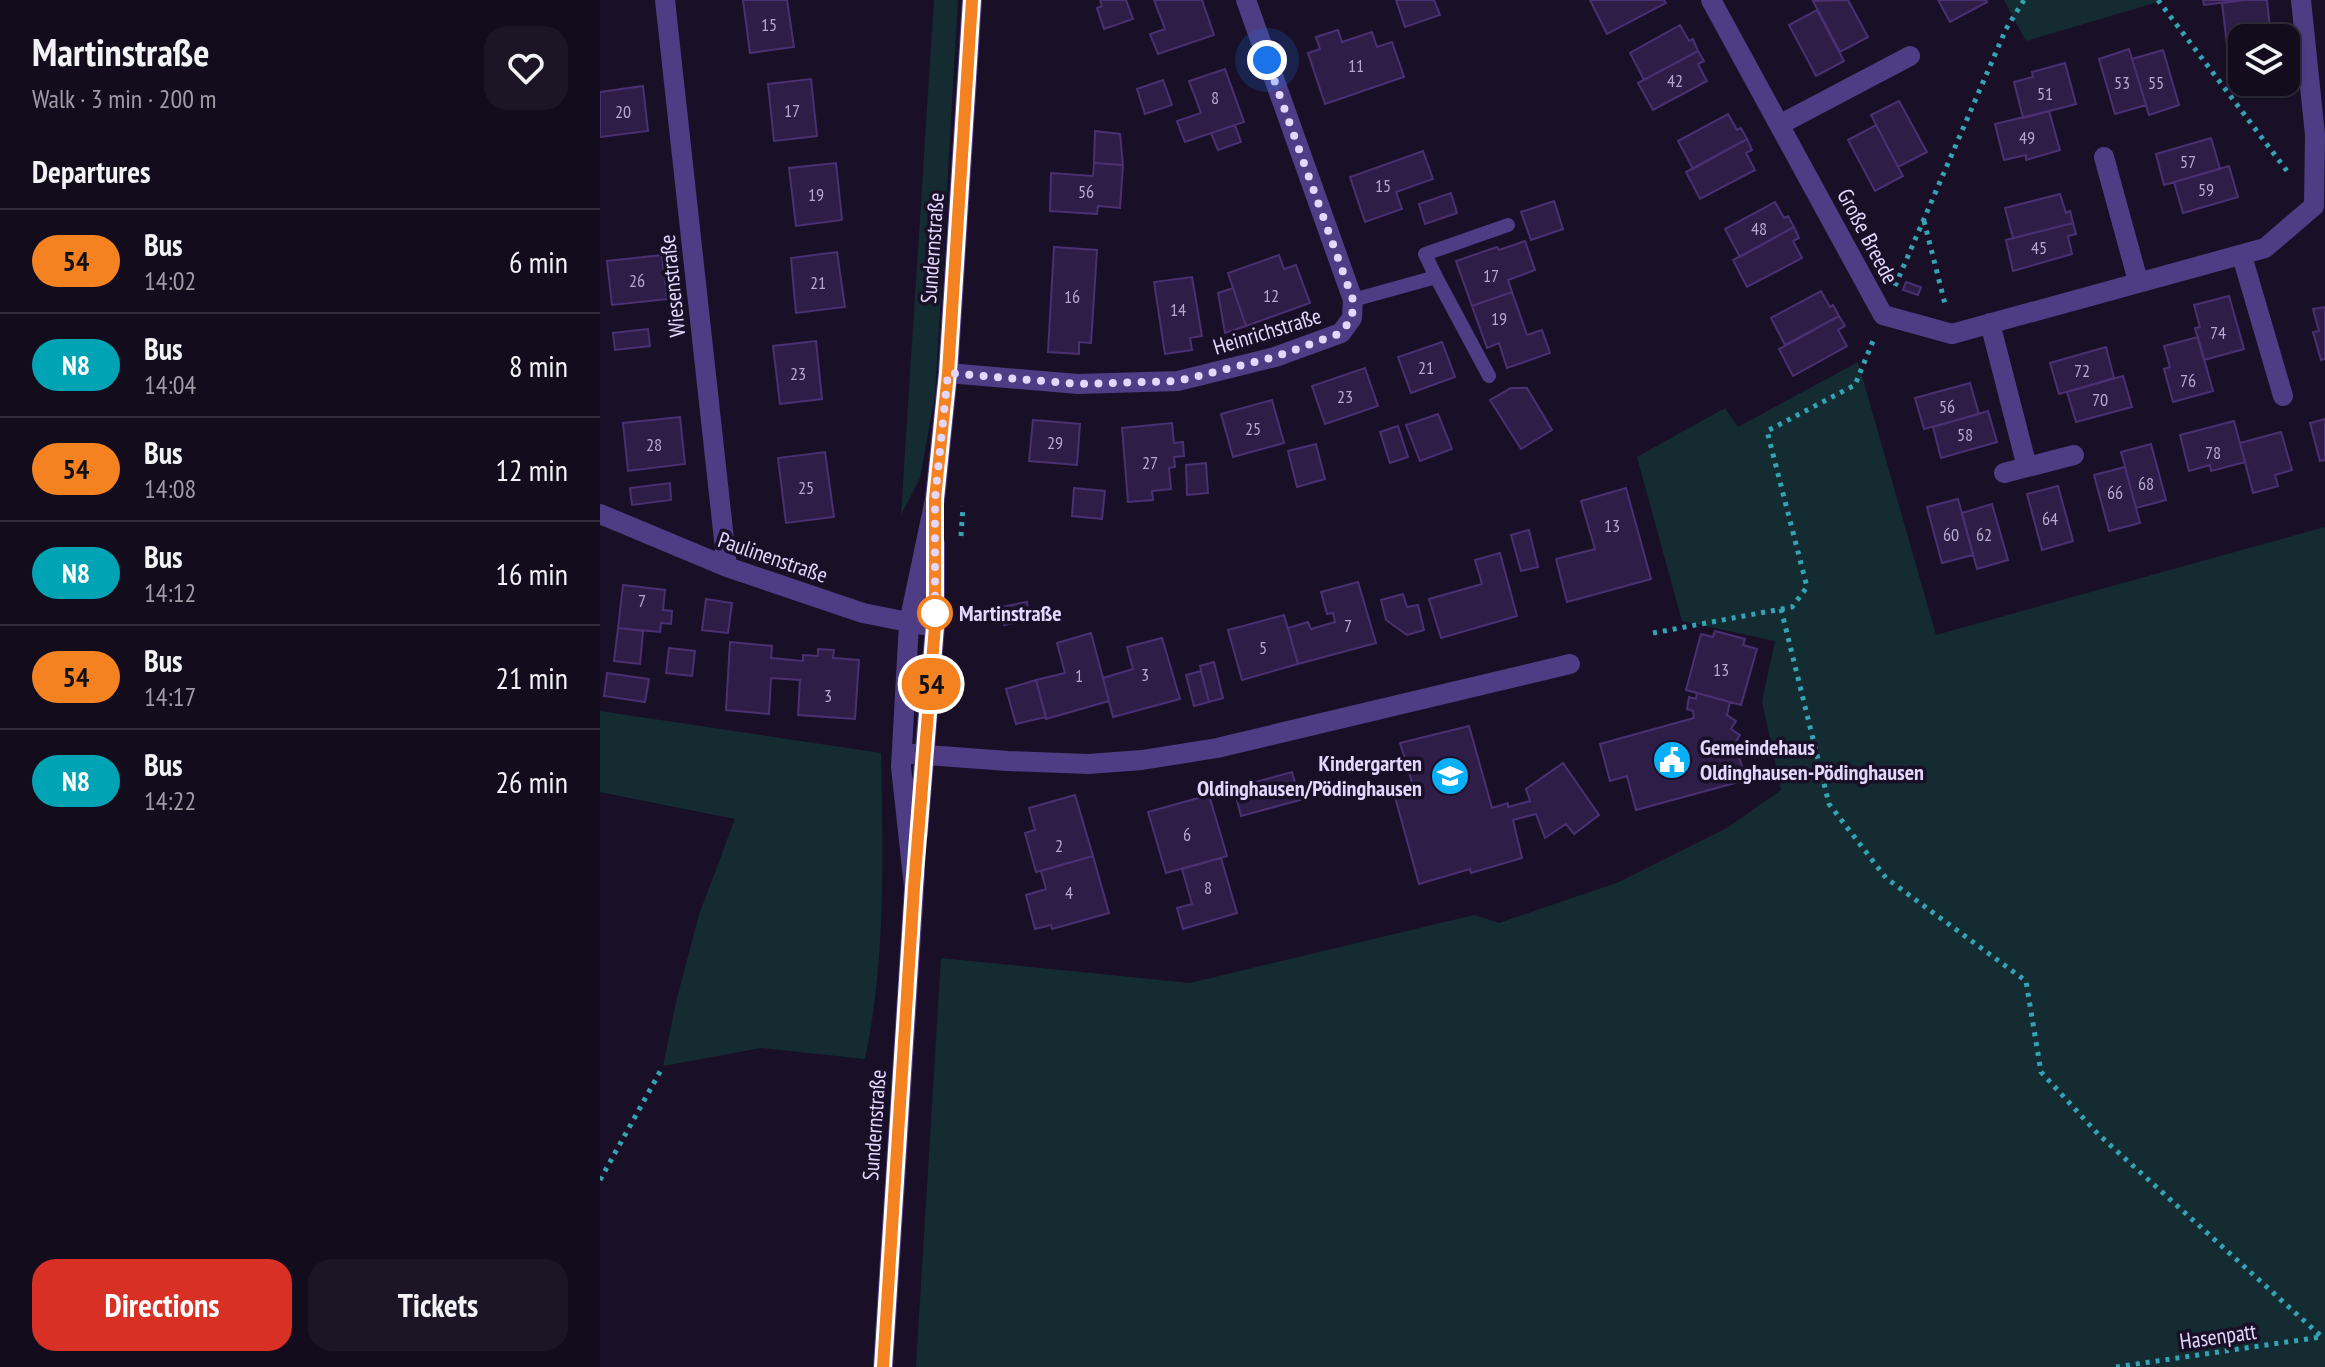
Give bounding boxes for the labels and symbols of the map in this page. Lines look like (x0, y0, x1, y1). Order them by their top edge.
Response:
house number: 15 (761, 13, 777, 36)
your location (1247, 40, 1287, 80)
house number: 11 (1348, 54, 1364, 77)
house number: 42 (1667, 69, 1683, 92)
house number: 53 (2114, 71, 2130, 94)
house number: 55 (2148, 71, 2164, 94)
house number: 51 (2037, 82, 2053, 105)
house number: 8 (1211, 86, 1219, 109)
house number: 17 (784, 99, 800, 122)
house number: 20 (615, 100, 631, 123)
house number: 49 (2019, 126, 2035, 149)
house number: 57 (2180, 150, 2196, 173)
house number: 15 (1375, 174, 1391, 197)
house number: 59 (2198, 178, 2214, 201)
house number: 56 (1078, 180, 1094, 203)
house number: 19 (808, 183, 824, 206)
street label: Große Breede (1831, 184, 1905, 288)
street label: Sundernstraße (914, 192, 950, 304)
house number: 48 (1751, 217, 1767, 240)
street label: Wiesenstraße (653, 233, 691, 339)
house number: 45 (2031, 236, 2047, 259)
house number: 17 (1483, 264, 1499, 287)
house number: 26 (629, 269, 645, 292)
house number: 21 (810, 271, 826, 294)
house number: 12 (1263, 284, 1279, 307)
house number: 16 (1064, 285, 1080, 308)
house number: 14 (1170, 298, 1186, 321)
street label: Heinrichstraße (1209, 301, 1325, 361)
house number: 19 (1491, 307, 1507, 330)
house number: 74 (2210, 321, 2226, 344)
house number: 21 (1418, 356, 1434, 379)
house number: 72 (2074, 359, 2090, 382)
house number: 23 (790, 362, 806, 385)
house number: 76 (2180, 369, 2196, 392)
house number: 23 (1337, 385, 1353, 408)
house number: 70 (2092, 388, 2108, 411)
house number: 56 (1939, 395, 1955, 418)
house number: 25 (1245, 417, 1261, 440)
house number: 58 (1957, 423, 1973, 446)
house number: 29 (1047, 431, 1063, 454)
house number: 28 (646, 433, 662, 456)
house number: 78 (2205, 441, 2221, 464)
house number: 27 (1142, 451, 1158, 474)
house number: 68 (2138, 472, 2154, 495)
house number: 25 (798, 476, 814, 499)
house number: 66 (2107, 481, 2123, 504)
house number: 64 (2042, 507, 2058, 530)
house number: 13 (1604, 514, 1620, 537)
house number: 60 (1943, 523, 1959, 546)
house number: 62 (1976, 523, 1992, 546)
street label: Paulinenstraße (714, 525, 832, 589)
house number: 7 (638, 589, 646, 612)
marker: Martinstraße (918, 596, 952, 630)
place label: Martinstraße (959, 599, 1062, 627)
house number: 7 (1344, 614, 1352, 637)
house number: 5 (1259, 636, 1267, 659)
line badge: 54 (895, 658, 967, 710)
house number: 13 (1713, 658, 1729, 681)
house number: 3 (1141, 663, 1149, 686)
house number: 1 (1075, 664, 1083, 687)
house number: 3 (824, 684, 832, 707)
place label: Gemeindehaus Oldinghausen-Pödinghausen (1700, 733, 1924, 786)
public building icon: Gemeindehaus Oldinghausen-Pödinghausen (1651, 739, 1693, 781)
place label: Kindergarten Oldinghausen/Pödinghausen (1197, 749, 1422, 802)
school or university icon: Kindergarten Oldinghausen/Pödinghausen (1429, 755, 1471, 797)
house number: 6 (1183, 823, 1191, 846)
house number: 2 (1055, 834, 1063, 857)
house number: 8 (1204, 876, 1212, 899)
house number: 4 (1065, 881, 1073, 904)
street label: Sundernstraße (856, 1069, 892, 1181)
street label: Hasenpatt (2178, 1317, 2258, 1355)

